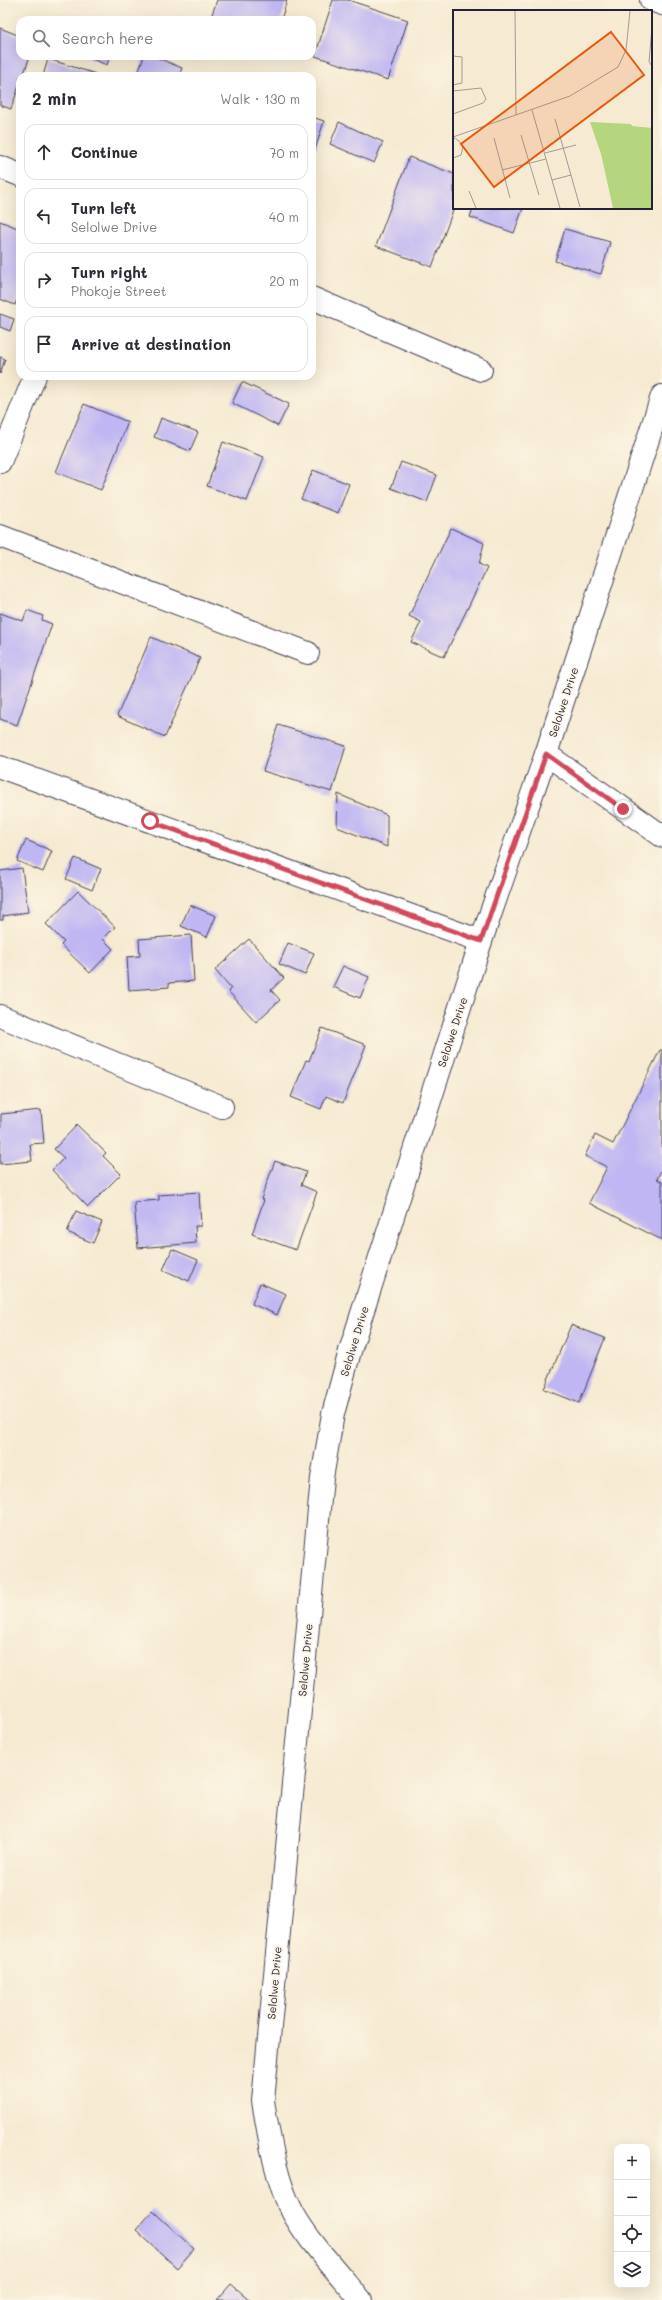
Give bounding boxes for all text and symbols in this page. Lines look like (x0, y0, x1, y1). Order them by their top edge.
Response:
inset map (453, 10, 652, 209)
search box (16, 16, 316, 60)
icon: search (30, 27, 52, 49)
text: Search here (62, 28, 153, 48)
text: 2 min (32, 87, 77, 109)
text: Walk · 130 m (220, 90, 300, 107)
icon: ahead (33, 141, 55, 163)
text: Continue (71, 142, 138, 162)
text: 70 m (269, 144, 299, 161)
text: Turn left (71, 198, 136, 218)
icon: left (33, 205, 55, 227)
text: 40 m (269, 208, 299, 225)
text: Selolwe Drive (71, 218, 157, 235)
text: Turn right (71, 262, 148, 282)
icon: right (33, 269, 55, 291)
text: 20 m (269, 272, 299, 289)
text: Phokoje Street (71, 282, 167, 299)
icon: arrive (33, 333, 55, 355)
text: Arrive at destination (71, 334, 231, 354)
street label: Selolwe Drive (545, 665, 581, 739)
route end (614, 800, 632, 818)
route start (141, 812, 159, 830)
street label: Selolwe Drive (434, 995, 470, 1069)
street label: Selolwe Drive (336, 1304, 372, 1378)
street label: Selolwe Drive (294, 1623, 316, 1697)
street label: Selolwe Drive (263, 1946, 285, 2020)
map controls (614, 2144, 650, 2288)
button: + (614, 2144, 650, 2180)
button: − (614, 2180, 650, 2216)
button: locate (614, 2216, 650, 2252)
button: layers (614, 2252, 650, 2288)

